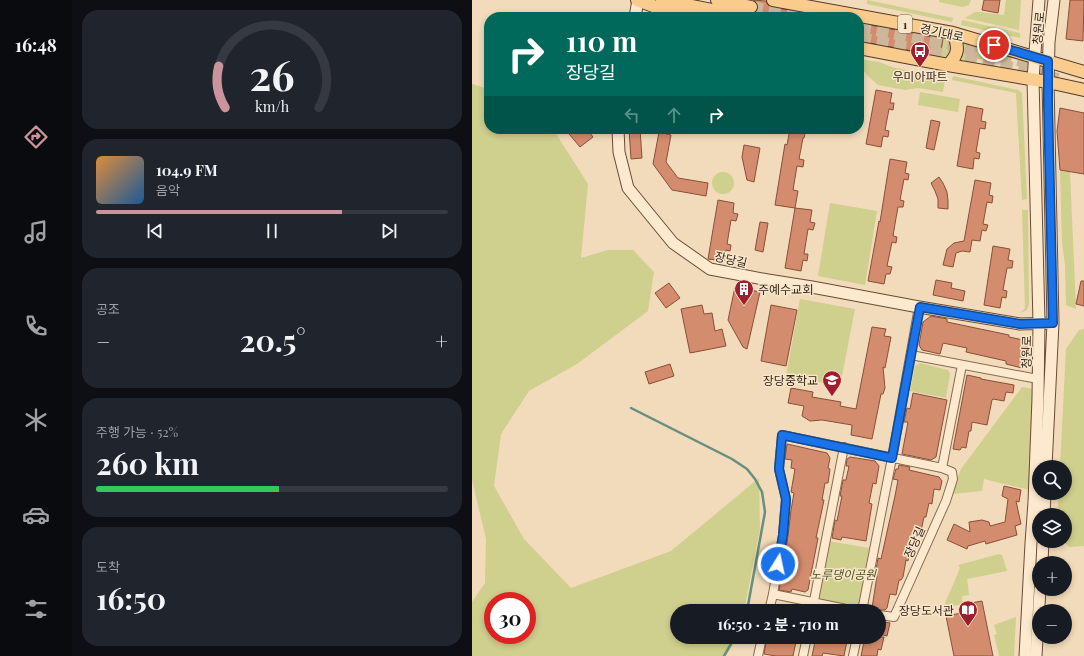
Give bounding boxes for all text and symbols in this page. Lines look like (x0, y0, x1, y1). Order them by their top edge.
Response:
street label: 청원로 (1029, 11, 1047, 45)
road number: 1 (898, 15, 912, 33)
street label: 경기대로 (919, 20, 965, 44)
text: 110 m (566, 22, 637, 59)
icon: right (500, 28, 552, 80)
pin (977, 28, 1011, 62)
text: 16:48 (15, 33, 57, 57)
icon: arrive (983, 34, 1005, 56)
bus stop icon: 우미아파트 (909, 40, 931, 68)
text: 26 (249, 45, 295, 100)
text: 장당길 (566, 60, 616, 84)
place label: 우미아파트 (892, 68, 948, 84)
text: km/h (255, 96, 290, 115)
icon: left (621, 104, 643, 126)
icon: ahead (663, 104, 685, 126)
icon: right (705, 104, 727, 126)
icon: directions (22, 123, 50, 151)
text: 104.9 FM (156, 160, 218, 180)
text: 음악 (156, 181, 180, 198)
icon: music (22, 218, 50, 246)
icon: previous (144, 220, 166, 242)
icon: pause (261, 220, 283, 242)
icon: next (378, 220, 400, 242)
street label: 장당길 (713, 247, 749, 271)
building icon: 주예수교회 (733, 278, 755, 306)
place label: 주예수교회 (758, 281, 813, 297)
text: 공조 (96, 300, 120, 317)
icon: phone (22, 312, 50, 340)
text: 20.5° (240, 320, 306, 360)
text: − (96, 326, 110, 356)
text: + (435, 326, 448, 356)
street label: 청원로 (1018, 335, 1034, 369)
school or university icon: 장당중학교 (821, 369, 843, 397)
place label: 장당중학교 (763, 372, 818, 388)
icon: climate (22, 406, 50, 434)
text: 주행 가능 · 52% (96, 423, 178, 440)
text: 260 km (96, 443, 199, 483)
map controls (1032, 460, 1072, 644)
button: search (1032, 460, 1072, 500)
icon: car (22, 501, 50, 529)
button: layers (1032, 508, 1072, 548)
street label: 장당길 (900, 524, 928, 560)
position arrow (757, 543, 799, 585)
button: + (1032, 556, 1072, 596)
text: 도착 (96, 558, 120, 575)
park label: 노루댕이공원 (810, 566, 877, 582)
text: 16:50 (96, 578, 166, 618)
speed limit sign: 30 (484, 592, 536, 644)
icon: filters (22, 595, 50, 623)
library icon: 장당도서관 (957, 599, 979, 627)
place label: 장당도서관 (899, 602, 954, 618)
button: − (1032, 604, 1072, 644)
text: 16:50 · 2 분 · 710 m (717, 614, 839, 634)

